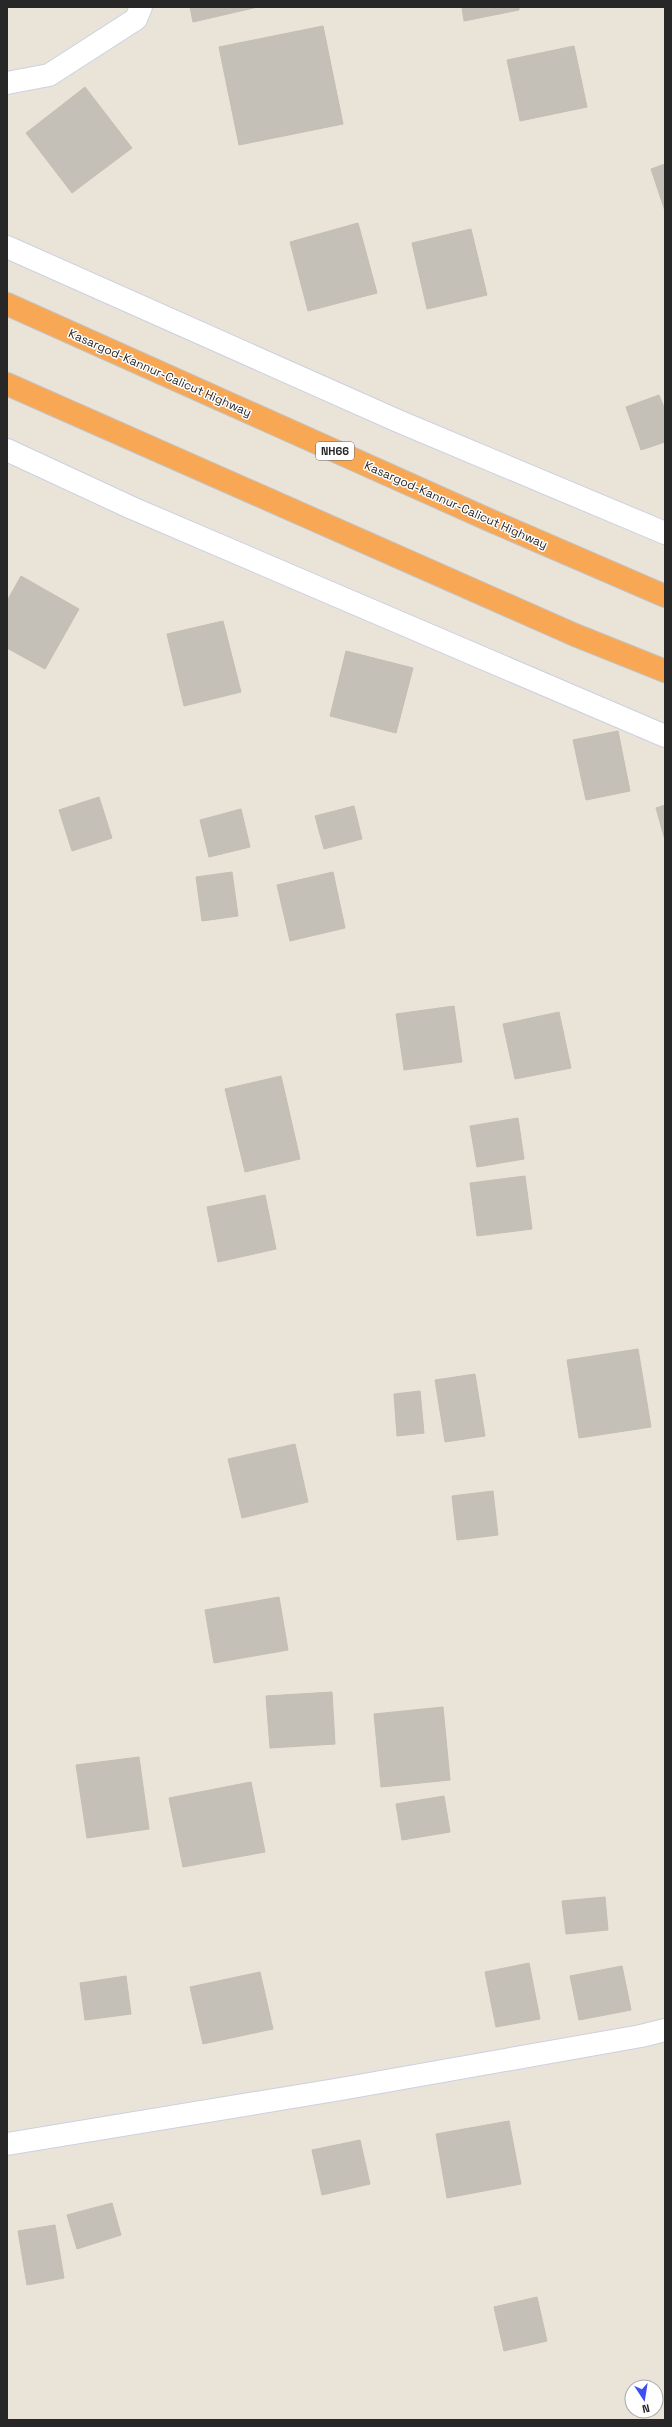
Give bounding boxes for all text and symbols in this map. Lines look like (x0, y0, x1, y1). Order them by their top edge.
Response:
street label: Kasargod-Kannur-Calicut Highway (66, 325, 254, 421)
road number: NH66 (316, 442, 354, 460)
street label: Kasargod-Kannur-Calicut Highway (362, 457, 550, 553)
north arrow (624, 2379, 664, 2419)
text: N (641, 2401, 651, 2416)

